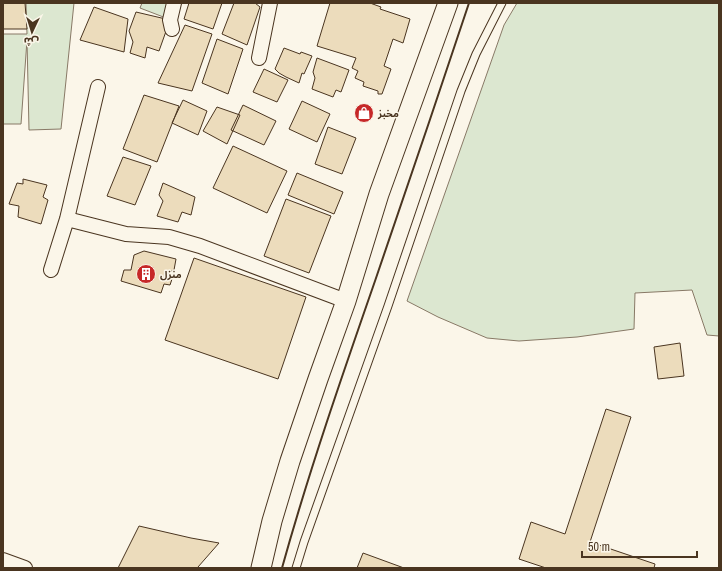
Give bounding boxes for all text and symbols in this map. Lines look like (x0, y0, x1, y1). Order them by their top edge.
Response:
north arrow (12, 12, 52, 52)
text: ش (23, 34, 39, 49)
shop icon: مخبز (353, 102, 375, 124)
place label: مخبز (377, 107, 399, 120)
building icon: منزل (135, 263, 157, 285)
place label: منزل (160, 268, 182, 281)
scale bar (582, 533, 697, 559)
text: 50 m (588, 539, 610, 555)

